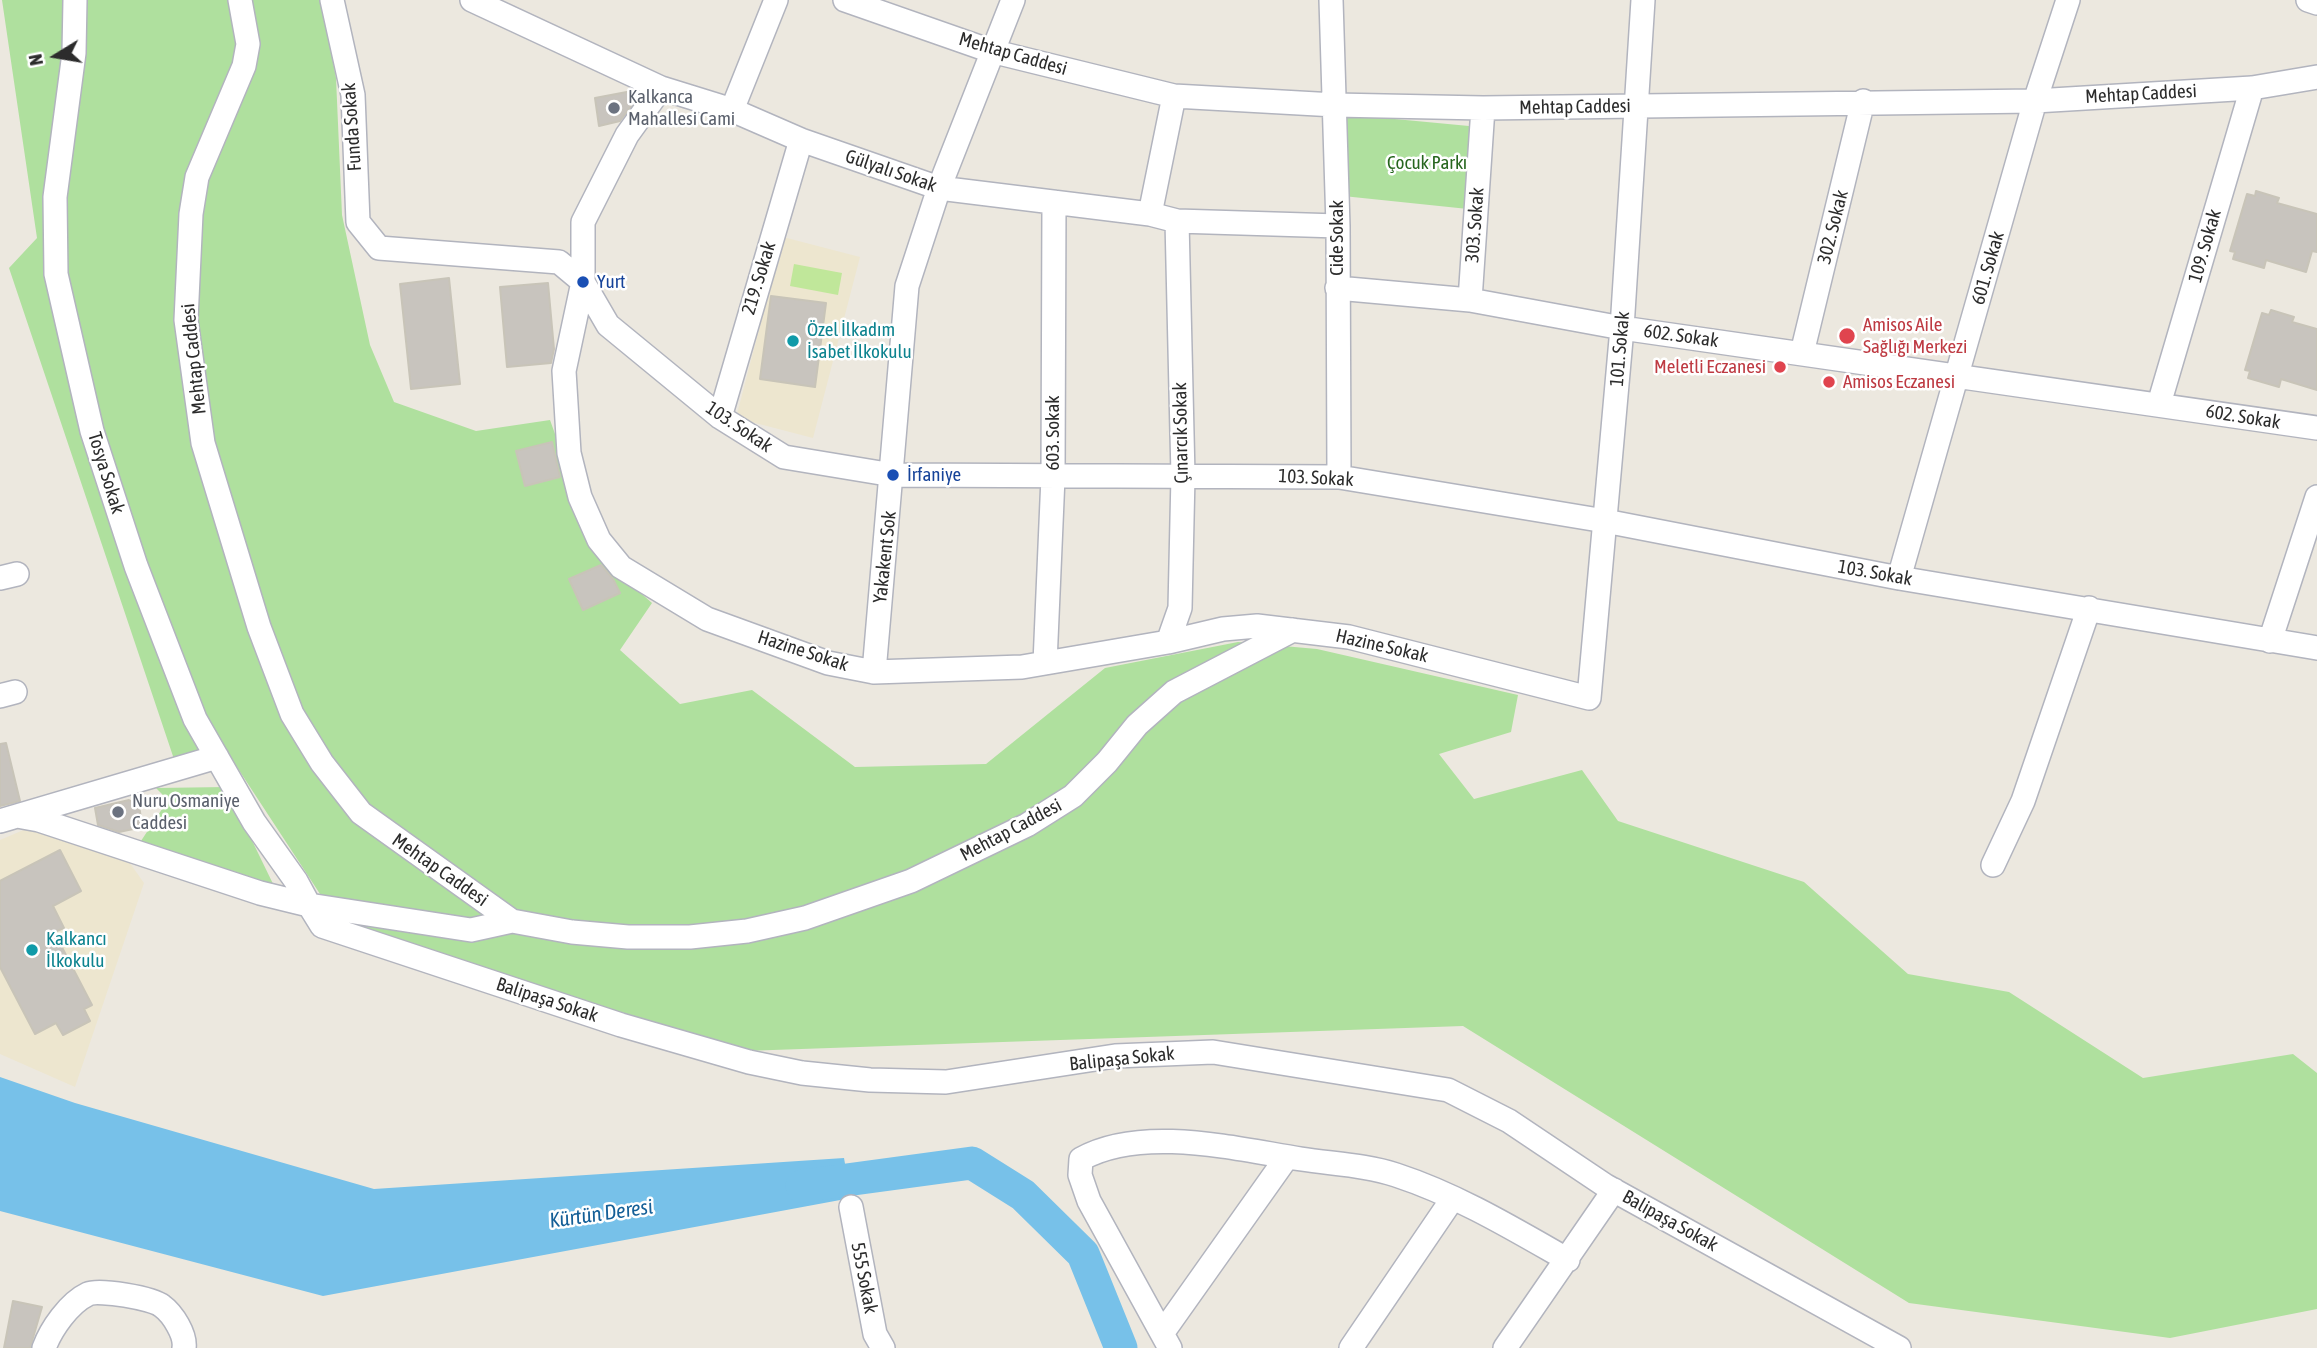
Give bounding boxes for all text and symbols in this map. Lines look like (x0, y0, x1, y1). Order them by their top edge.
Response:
north arrow (21, 21, 91, 91)
street label: Mehtap Caddesi (956, 28, 1070, 80)
text: N (24, 52, 47, 68)
street label: Mehtap Caddesi (2085, 80, 2197, 108)
street label: Funda Sokak (338, 82, 366, 172)
place label: Kalkanca Mahallesi Cami (628, 86, 735, 130)
street label: Mehtap Caddesi (1519, 95, 1631, 119)
marker: Kalkanca Mahallesi Cami (606, 100, 622, 116)
street label: Gülyalı Sokak (842, 145, 940, 197)
park label: Çocuk Parkı (1387, 152, 1467, 174)
street label: 303. Sokak (1461, 187, 1489, 263)
street label: 302. Sokak (1813, 188, 1853, 266)
street label: Cide Sokak (1326, 200, 1348, 276)
street label: 109. Sokak (2184, 207, 2226, 285)
street label: 601. Sokak (1967, 229, 2009, 307)
street label: 219. Sokak (737, 239, 781, 317)
place label: Yurt (597, 271, 626, 293)
marker: Yurt (575, 274, 591, 290)
street label: Mehtap Caddesi (177, 302, 211, 416)
street label: 101. Sokak (1605, 311, 1635, 387)
place label: Amisos Aile Sağlığı Merkezi (1863, 314, 1967, 358)
place label: Özel İlkadım İsabet İlkokulu (807, 319, 912, 363)
street label: 602. Sokak (1642, 319, 1720, 353)
marker: Amisos Aile Sağlığı Merkezi (1837, 326, 1857, 346)
marker: Özel İlkadım İsabet İlkokulu (785, 333, 801, 349)
place label: Meletli Eczanesi (1654, 356, 1766, 378)
marker: Meletli Eczanesi (1772, 359, 1788, 375)
place label: Amisos Eczanesi (1843, 371, 1955, 393)
marker: Amisos Eczanesi (1821, 374, 1837, 390)
street label: Çınarcık Sokak (1169, 382, 1193, 484)
street label: 603. Sokak (1042, 395, 1064, 471)
street label: 103. Sokak (701, 397, 777, 457)
street label: 602. Sokak (2204, 400, 2282, 434)
street label: Tosya Sokak (83, 429, 129, 517)
place label: İrfaniye (907, 464, 961, 486)
street label: 103. Sokak (1278, 465, 1354, 491)
marker: İrfaniye (885, 467, 901, 483)
street label: Yakakent Sok (869, 510, 901, 604)
street label: 103. Sokak (1836, 555, 1914, 591)
street label: Hazine Sokak (1334, 624, 1430, 668)
street label: Hazine Sokak (755, 626, 851, 676)
place label: Nuru Osmaniye Caddesi (132, 790, 240, 834)
street label: Mehtap Caddesi (956, 794, 1066, 866)
marker: Nuru Osmaniye Caddesi (110, 804, 126, 820)
street label: Mehtap Caddesi (388, 829, 492, 911)
place label: Kalkancı İlkokulu (46, 928, 107, 972)
marker: Kalkancı İlkokulu (24, 942, 40, 958)
street label: Balipaşa Sokak (493, 973, 601, 1027)
street label: Balipaşa Sokak (1068, 1042, 1176, 1076)
street label: Balipaşa Sokak (1618, 1185, 1722, 1257)
water label: Kürtün Deresi (548, 1194, 654, 1234)
street label: 555 Sokak (846, 1241, 882, 1315)

